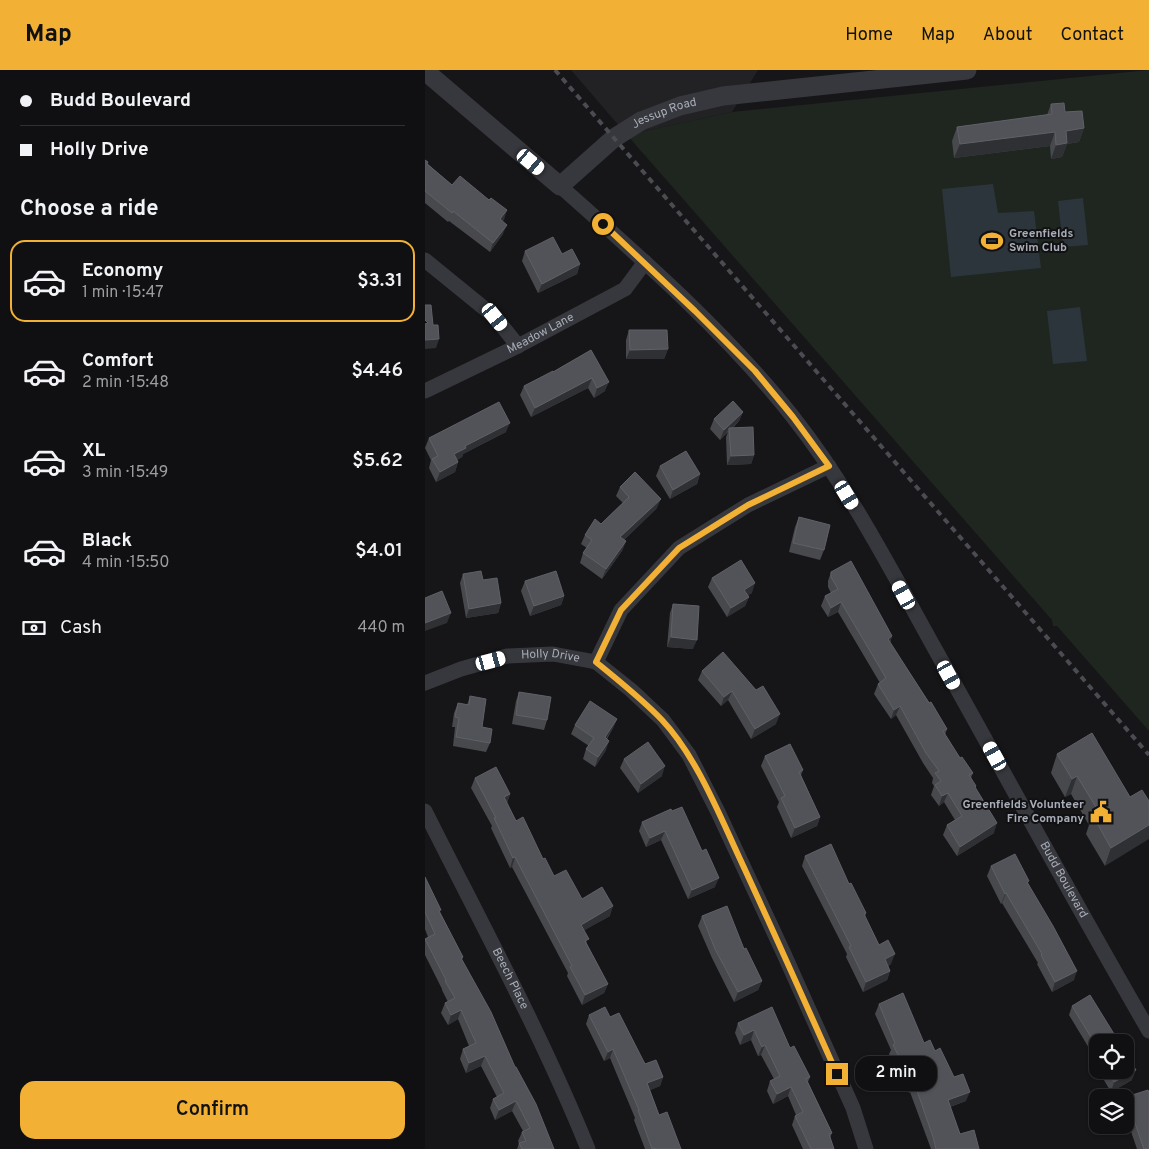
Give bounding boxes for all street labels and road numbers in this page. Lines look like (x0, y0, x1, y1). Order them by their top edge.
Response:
street label: Jessup Road (629, 94, 698, 133)
street label: Meadow Lane (504, 309, 577, 358)
street label: Holly Drive (521, 646, 581, 667)
street label: Budd Boulevard (1036, 839, 1091, 921)
street label: Beech Place (488, 945, 532, 1012)

